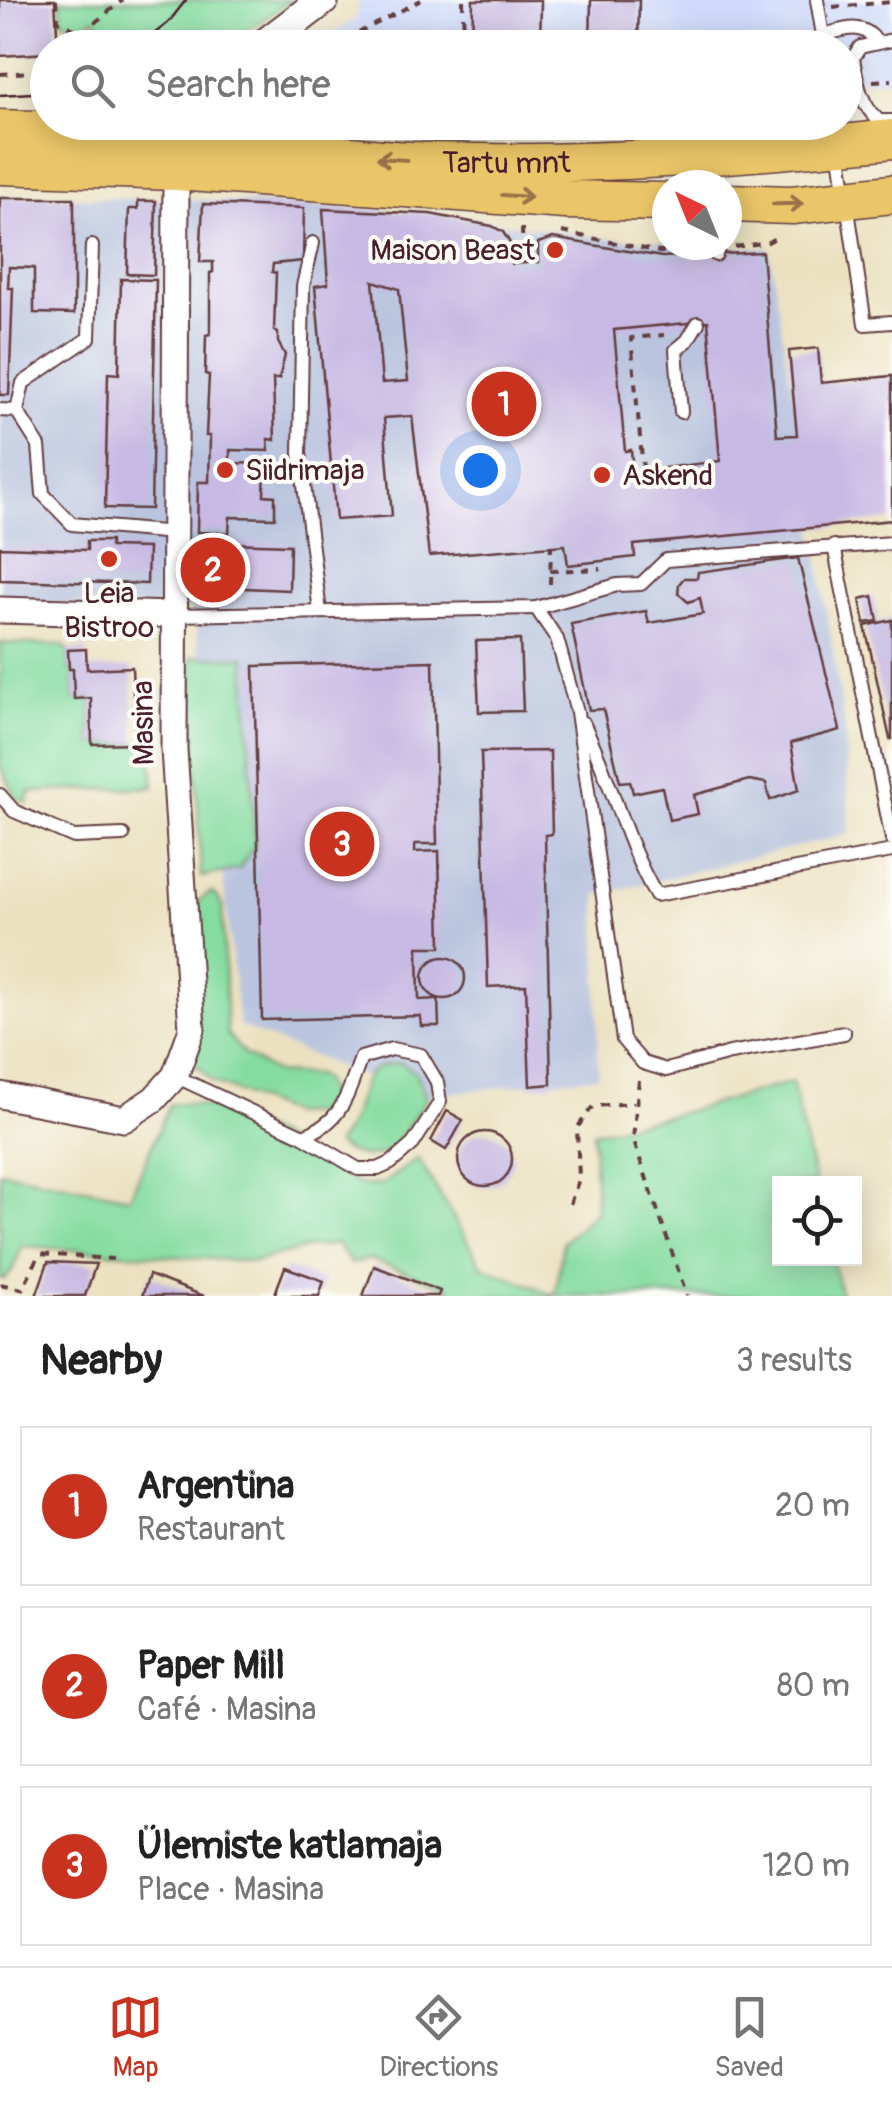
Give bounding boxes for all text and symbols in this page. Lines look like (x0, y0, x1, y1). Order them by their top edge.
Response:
search box (30, 30, 862, 140)
icon: search (65, 58, 120, 113)
text: Search here (145, 61, 331, 109)
street label: Tartu mnt (442, 144, 572, 182)
one-way arrow (376, 149, 408, 168)
north arrow (652, 170, 742, 260)
one-way arrow (501, 187, 533, 206)
one-way arrow (770, 194, 803, 214)
place label: Maison Beast (370, 232, 536, 269)
marker: Maison Beast (544, 239, 566, 261)
pin: 1 (472, 366, 536, 442)
your location (455, 445, 506, 496)
place label: Siidrimaja (245, 452, 365, 489)
place label: Askend (622, 457, 713, 494)
marker: Siidrimaja (214, 459, 236, 481)
marker: Askend (591, 464, 613, 486)
pin: 2 (180, 532, 246, 608)
marker: Leia Bistroo (98, 548, 120, 570)
place label: Leia Bistroo (64, 575, 154, 646)
street label: Masina (124, 680, 163, 766)
pin: 3 (310, 806, 374, 882)
map controls (772, 1176, 862, 1266)
button: locate (772, 1176, 862, 1266)
text: Nearby (40, 1335, 162, 1387)
text: 3 results (736, 1341, 852, 1381)
text: Argentina (137, 1462, 294, 1510)
text: 1 (68, 1486, 81, 1526)
text: 20 m (775, 1486, 850, 1526)
text: Restaurant (137, 1510, 285, 1550)
text: Paper Mill (137, 1642, 285, 1690)
text: 2 (66, 1666, 83, 1706)
text: 80 m (777, 1666, 850, 1706)
text: Café · Masina (137, 1690, 316, 1730)
text: Ülemiste katlamaja (137, 1822, 442, 1870)
text: 3 (66, 1846, 83, 1886)
text: 120 m (762, 1846, 850, 1886)
text: Place · Masina (137, 1870, 324, 1910)
tab: Map (108, 1990, 163, 2085)
tab: Directions (379, 1990, 498, 2085)
tab: Saved (714, 1990, 784, 2085)

